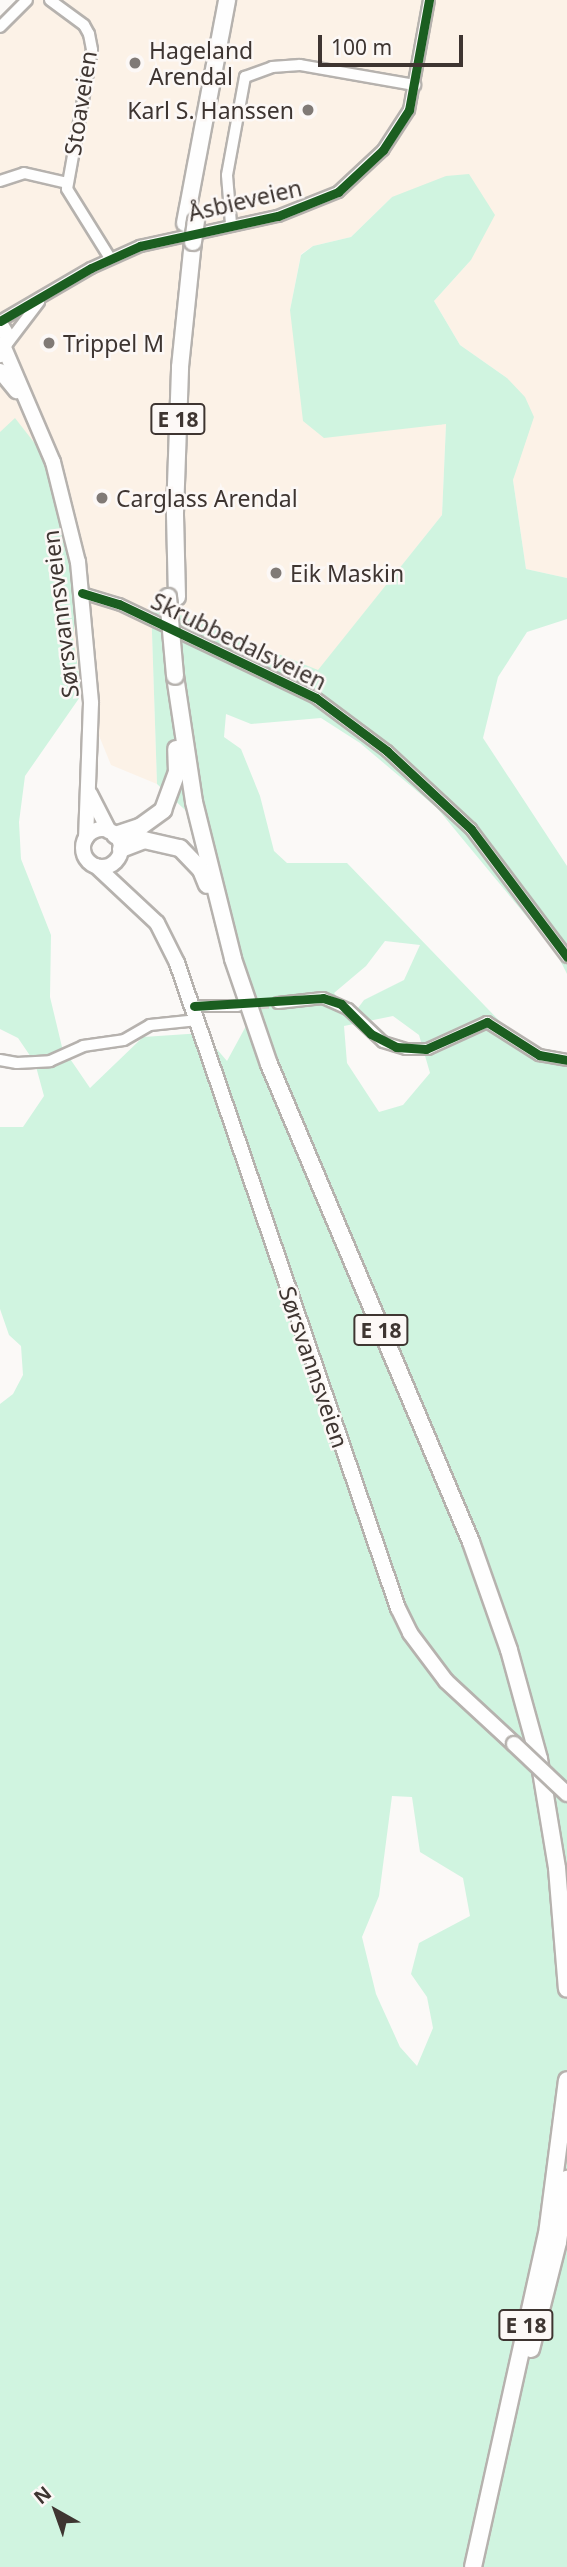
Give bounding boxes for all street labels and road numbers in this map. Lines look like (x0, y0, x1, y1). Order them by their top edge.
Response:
street label: Stoaveien (58, 49, 102, 157)
street label: Åsbieveien (185, 173, 305, 227)
road number: E 18 (150, 402, 206, 436)
street label: Sørsvannsveien (36, 529, 84, 699)
street label: Skrubbedalsveien (147, 587, 331, 695)
street label: Sørsvannsveien (273, 1283, 355, 1451)
road number: E 18 (353, 1312, 409, 1348)
road number: E 18 (498, 2308, 554, 2342)

